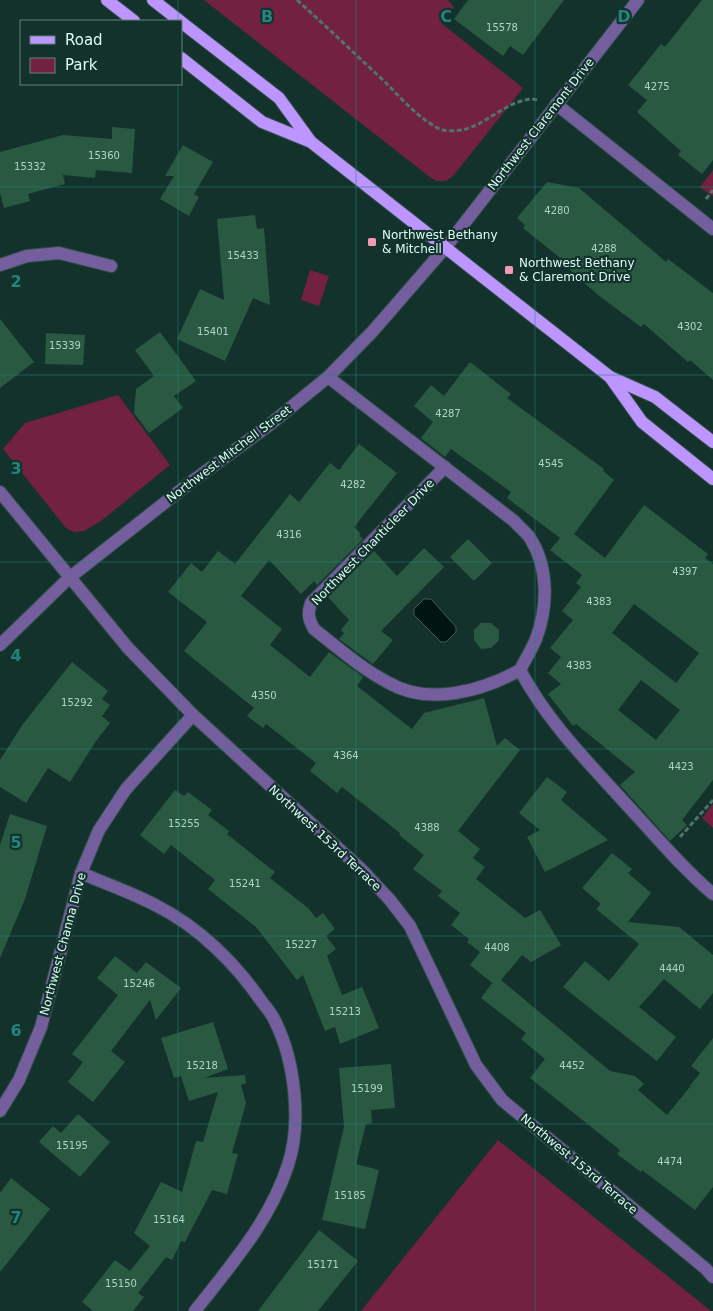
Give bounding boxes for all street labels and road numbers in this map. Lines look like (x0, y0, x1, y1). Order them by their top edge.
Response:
street label: Northwest Claremont Drive (485, 55, 597, 193)
street label: Northwest Mitchell Street (164, 402, 294, 505)
street label: Northwest Chanticleer Drive (309, 476, 437, 608)
street label: Northwest 153rd Terrace (266, 782, 384, 894)
street label: Northwest Channa Drive (37, 871, 89, 1017)
street label: Northwest 153rd Terrace (518, 1111, 640, 1217)

